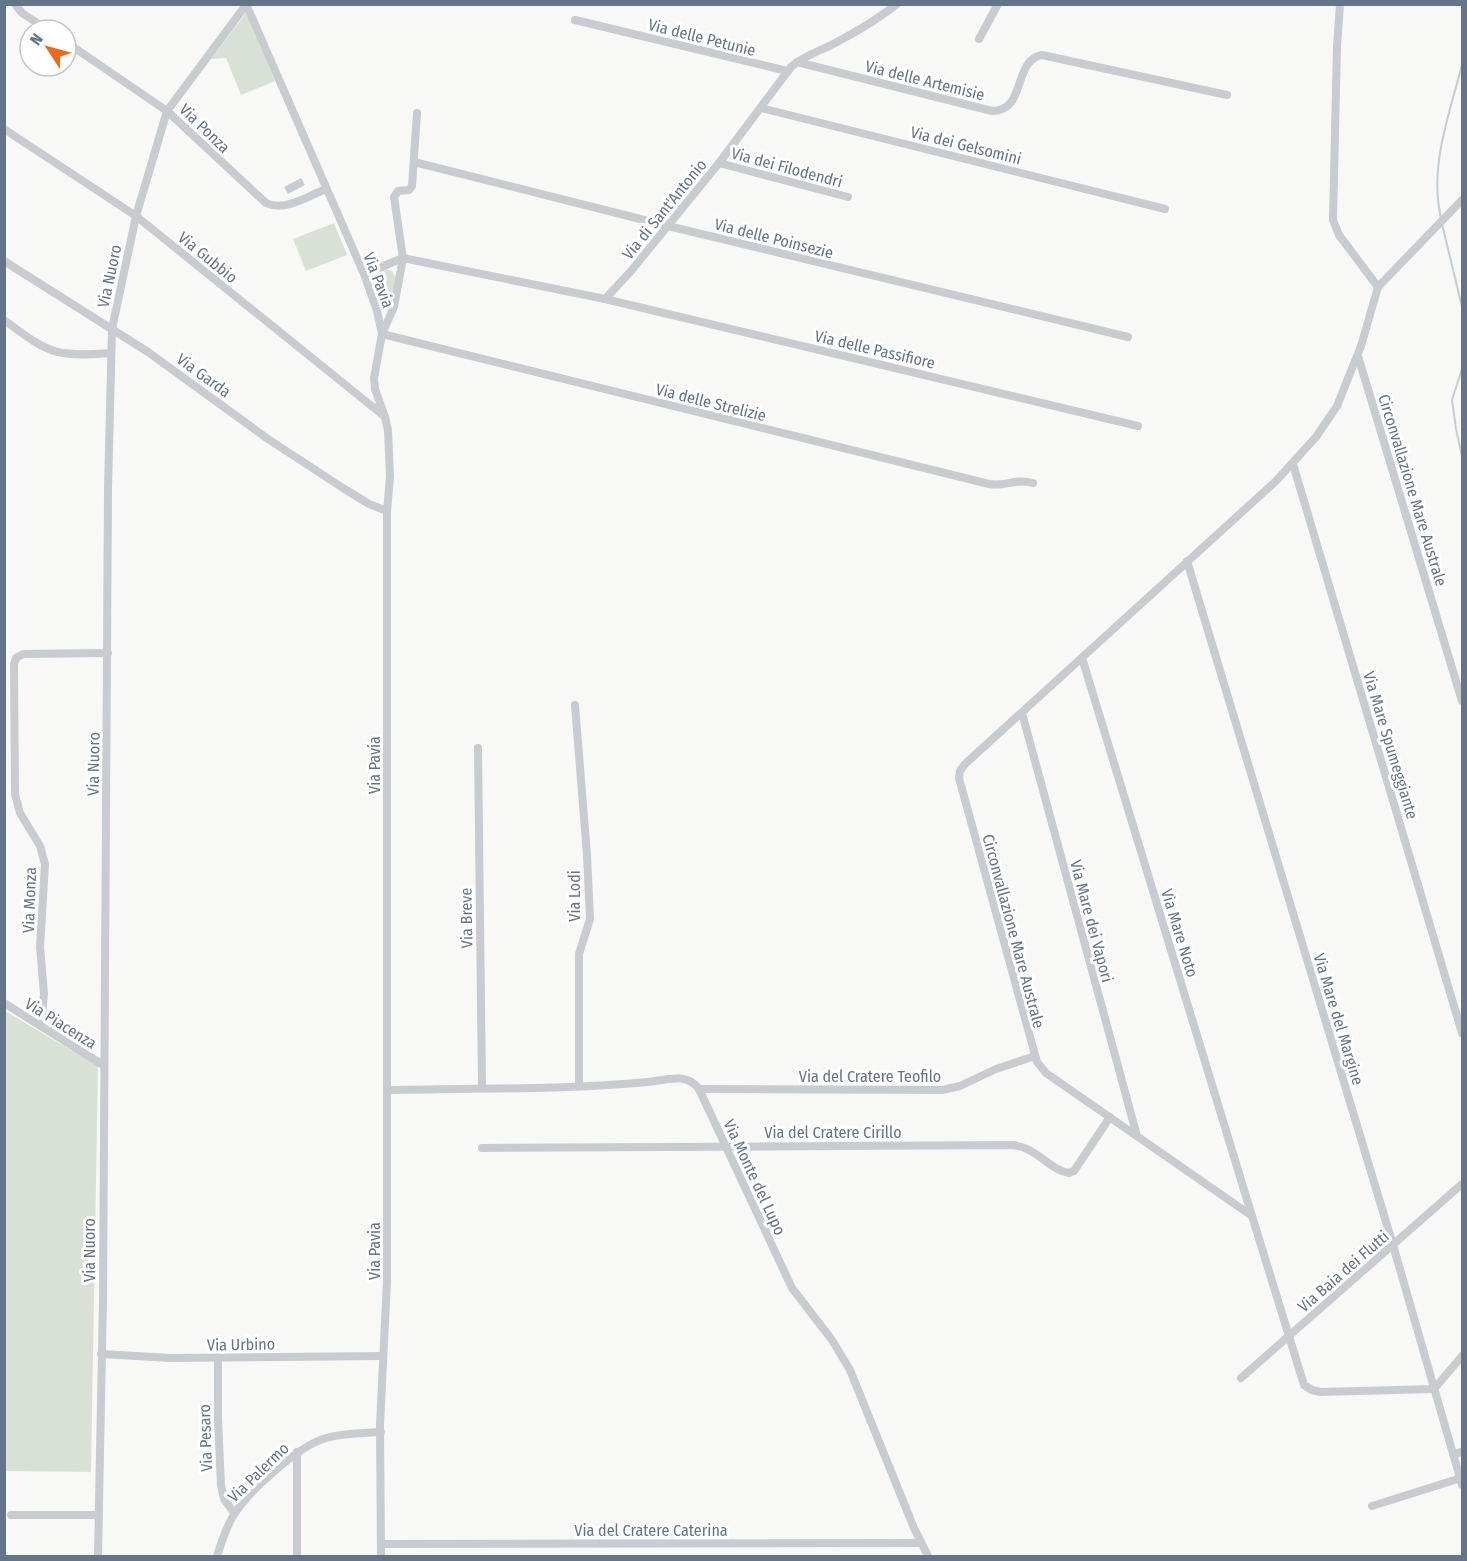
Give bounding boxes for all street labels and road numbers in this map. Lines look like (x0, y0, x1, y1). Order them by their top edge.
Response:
street label: Via delle Petunie (646, 15, 758, 60)
street label: Via delle Artemisie (863, 56, 987, 105)
street label: Via Ponza (176, 100, 234, 157)
street label: Via dei Gelsomini (909, 123, 1023, 168)
street label: Via dei Filodendri (729, 144, 845, 191)
street label: Via di Sant'Antonio (618, 155, 711, 263)
street label: Via delle Poinsezie (712, 215, 835, 262)
street label: Via Gubbio (174, 228, 241, 287)
street label: Via Nuoro (94, 243, 125, 309)
street label: Via Pavia (359, 250, 398, 311)
street label: Via delle Passifiore (813, 326, 937, 373)
street label: Via Garda (173, 349, 235, 402)
street label: Via delle Strelizie (654, 380, 768, 425)
street label: Circonvallazione Mare Australe (1374, 392, 1451, 589)
street label: Via Mare Spumeggiante (1359, 669, 1422, 821)
street label: Via Nuoro (83, 732, 104, 796)
street label: Via Pavia (365, 736, 384, 794)
street label: Circonvallazione Mare Australe (978, 832, 1049, 1030)
street label: Via Mare dei Vapori (1066, 858, 1117, 984)
street label: Via Monza (19, 867, 40, 933)
street label: Via Lodi (565, 870, 584, 922)
street label: Via Mare Noto (1157, 887, 1202, 980)
street label: Via Breve (456, 888, 477, 948)
street label: Via Mare del Margine (1309, 951, 1368, 1087)
street label: Via Piacenza (21, 994, 100, 1053)
street label: Via del Cratere Teofilo (799, 1067, 941, 1086)
street label: Via Monte del Lupo (719, 1116, 790, 1238)
street label: Via del Cratere Cirillo (764, 1123, 902, 1142)
street label: Via Nuoro (80, 1218, 99, 1282)
street label: Via Pavia (365, 1222, 384, 1280)
street label: Via Baia dei Flutti (1294, 1227, 1393, 1316)
street label: Via Urbino (207, 1334, 275, 1355)
street label: Via Pesaro (195, 1404, 216, 1472)
street label: Via Palermo (224, 1439, 293, 1506)
street label: Via del Cratere Caterina (574, 1521, 728, 1540)

